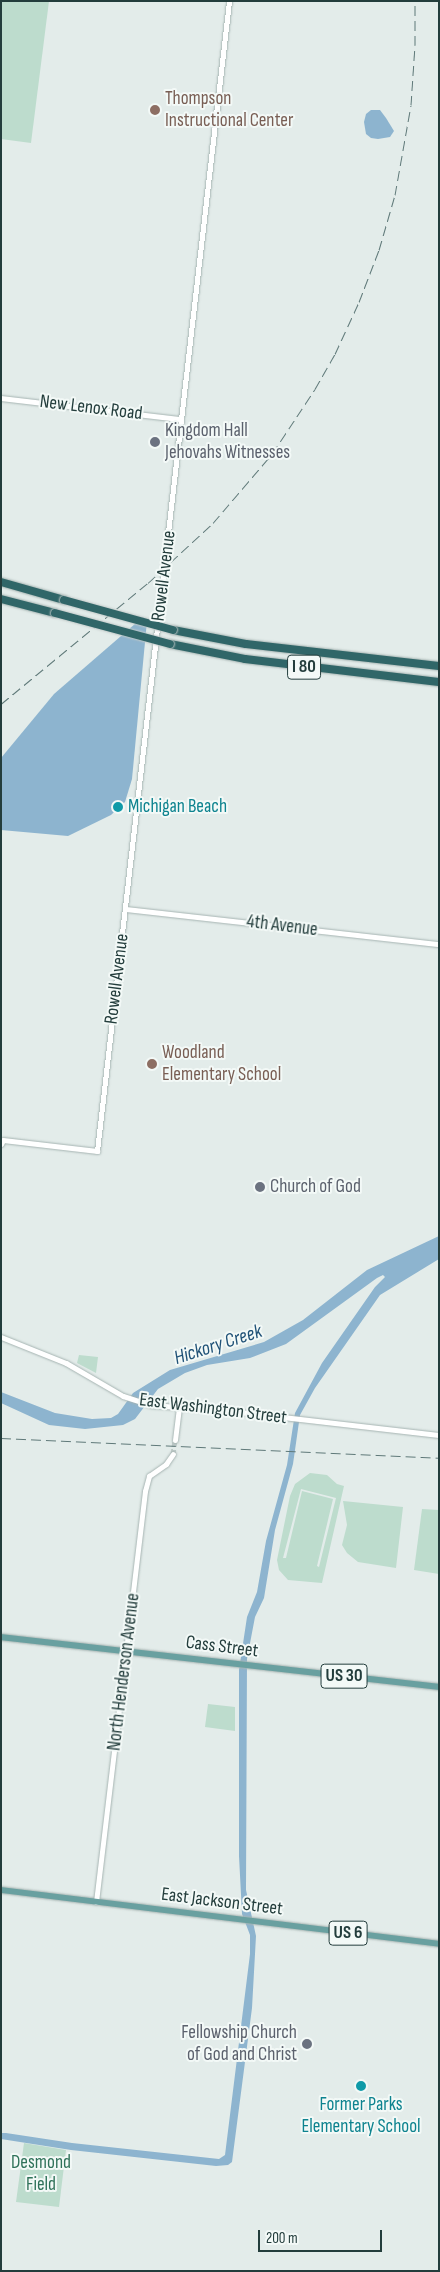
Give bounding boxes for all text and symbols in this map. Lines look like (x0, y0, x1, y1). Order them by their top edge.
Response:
place label: Thompson Instructional Center (165, 88, 293, 132)
marker: Thompson Instructional Center (149, 104, 161, 116)
street label: New Lenox Road (38, 390, 144, 426)
place label: Kingdom Hall Jehovahs Witnesses (165, 420, 290, 464)
marker: Kingdom Hall Jehovahs Witnesses (149, 436, 161, 448)
street label: Rowell Avenue (147, 529, 181, 623)
road number: I 80 (286, 652, 322, 682)
place label: Michigan Beach (128, 796, 227, 818)
marker: Michigan Beach (112, 801, 124, 813)
street label: 4th Avenue (245, 910, 319, 942)
street label: Rowell Avenue (100, 932, 134, 1026)
place label: Woodland Elementary School (162, 1042, 281, 1086)
marker: Woodland Elementary School (146, 1058, 158, 1070)
place label: Church of God (270, 1176, 361, 1198)
marker: Church of God (254, 1181, 266, 1193)
water label: Hickory Creek (171, 1320, 265, 1370)
street label: East Washington Street (138, 1389, 288, 1429)
street label: North Henderson Avenue (103, 1592, 145, 1752)
street label: Cass Street (185, 1631, 259, 1663)
road number: US 30 (320, 1660, 368, 1692)
street label: East Jackson Street (160, 1883, 284, 1921)
road number: US 6 (328, 1918, 368, 1949)
place label: Fellowship Church of God and Christ (181, 2022, 297, 2066)
marker: Fellowship Church of God and Christ (301, 2038, 313, 2050)
marker: Former Parks Elementary School (355, 2080, 367, 2092)
place label: Former Parks Elementary School (301, 2094, 421, 2138)
park label: Desmond Field (11, 2152, 71, 2196)
scale bar (260, 2220, 384, 2252)
text: 200 m (266, 2229, 298, 2248)

